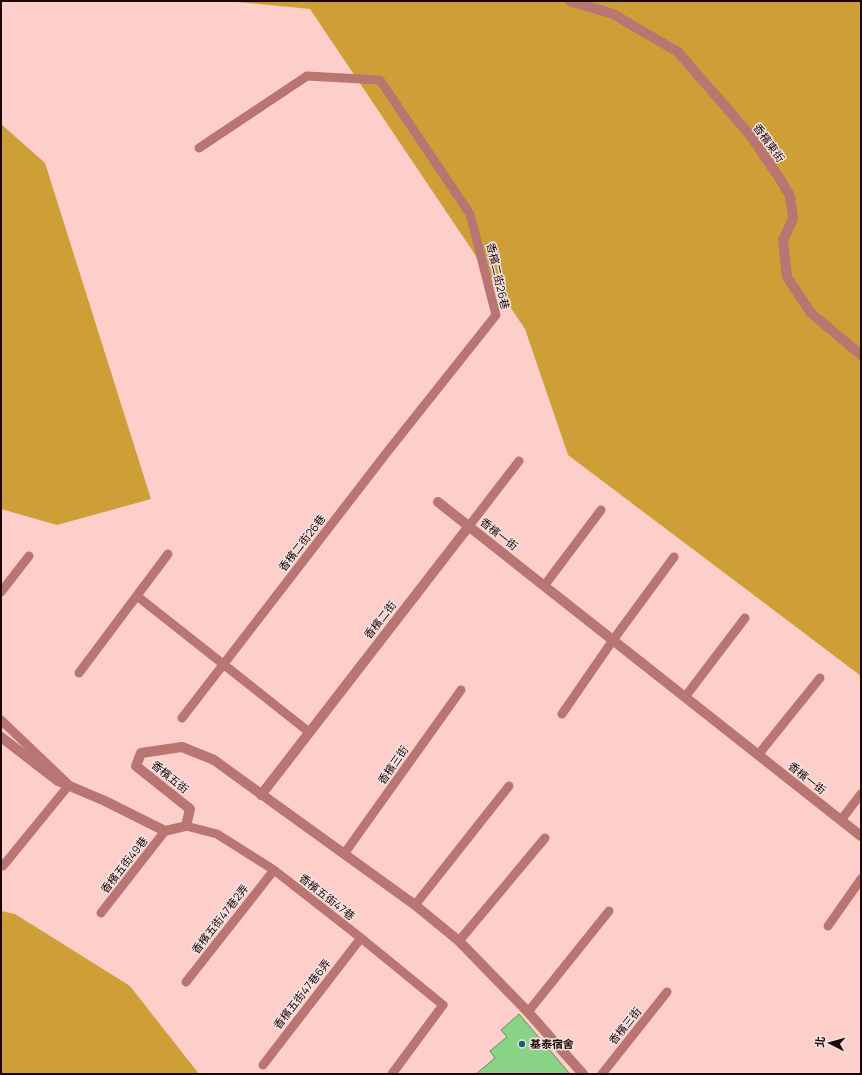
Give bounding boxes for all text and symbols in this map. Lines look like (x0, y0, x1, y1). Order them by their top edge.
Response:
street label: 香檳東街 (750, 120, 788, 165)
street label: 香檳二街26巷 (484, 241, 513, 311)
street label: 香檳二街26巷 (275, 511, 328, 574)
street label: 香檳一街 (477, 514, 521, 553)
street label: 香檳二街 (360, 598, 399, 642)
street label: 香檳三街 (374, 742, 411, 787)
street label: 香檳五街 (148, 757, 192, 796)
street label: 香檳一街 (785, 758, 829, 797)
street label: 香檳五街49巷 (97, 833, 151, 896)
street label: 香檳五街47巷 (296, 870, 358, 923)
street label: 香檳五街47巷2弄 (188, 881, 251, 957)
street label: 香檳五街47巷6弄 (270, 956, 334, 1032)
street label: 香檳三街 (605, 1004, 644, 1048)
north arrow (810, 1023, 850, 1063)
place label: 基泰宿舍 (530, 1036, 574, 1051)
text: 北 (812, 1036, 828, 1048)
marker: 基泰宿舍 (517, 1039, 527, 1049)

